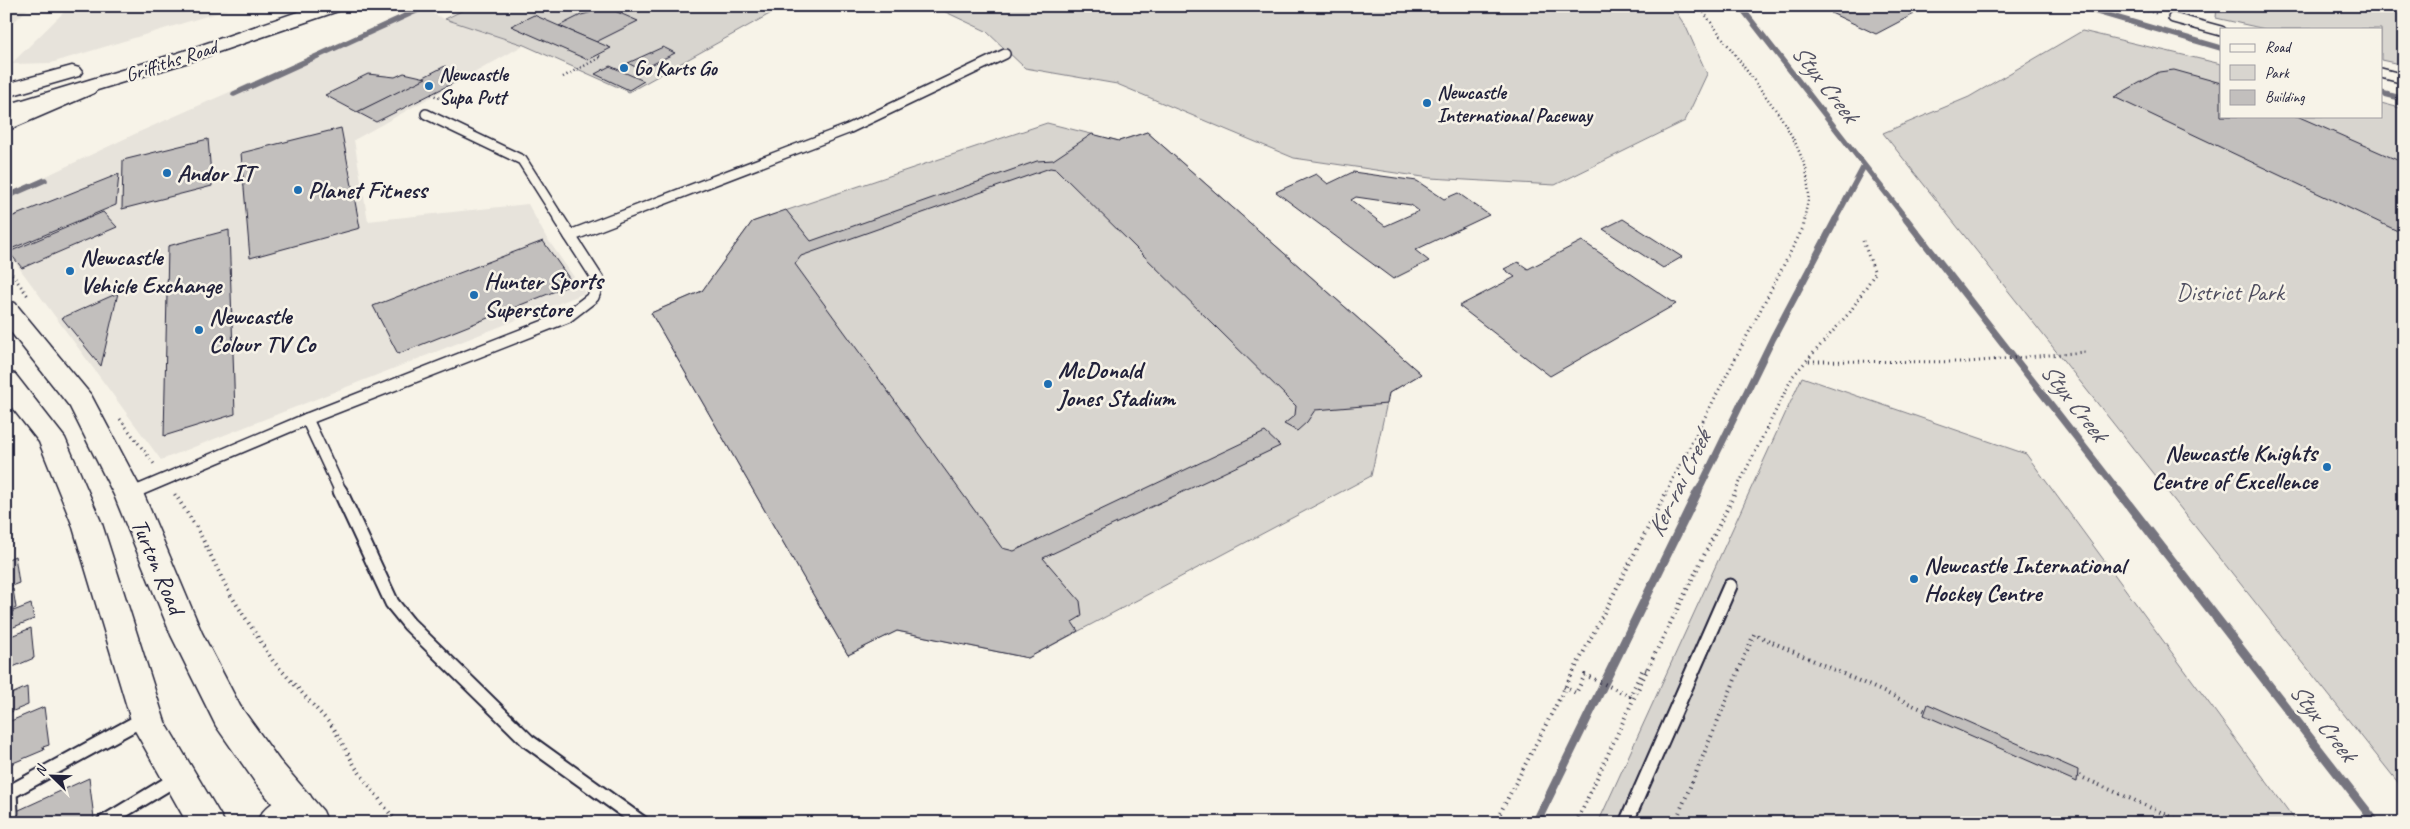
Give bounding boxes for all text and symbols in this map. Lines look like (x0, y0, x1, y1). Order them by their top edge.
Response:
legend (2220, 28, 2382, 118)
street label: Griffiths Road (122, 34, 223, 88)
water label: Styx Creek (1785, 37, 1868, 132)
text: Road (2265, 38, 2292, 57)
place label: Go Karts Go (634, 56, 718, 81)
place label: Newcastle Supa Putt (439, 62, 509, 110)
marker: Go Karts Go (618, 62, 630, 74)
text: Park (2265, 64, 2290, 83)
marker: Newcastle Supa Putt (423, 80, 435, 92)
place label: Newcastle International Paceway (1437, 80, 1594, 128)
text: Building (2265, 88, 2305, 107)
marker: Newcastle International Paceway (1421, 97, 1433, 109)
place label: Andor IT (177, 158, 259, 188)
marker: Andor IT (161, 167, 173, 179)
place label: Planet Fitness (308, 175, 429, 205)
marker: Planet Fitness (292, 184, 304, 196)
place label: Newcastle Vehicle Exchange (80, 242, 223, 300)
marker: Newcastle Vehicle Exchange (64, 265, 76, 277)
place label: Hunter Sports Superstore (484, 266, 605, 324)
park label: District Park (2176, 277, 2286, 307)
marker: Hunter Sports Superstore (468, 289, 480, 301)
place label: Newcastle Colour TV Co (209, 301, 317, 359)
marker: Newcastle Colour TV Co (193, 324, 205, 336)
place label: McDonald Jones Stadium (1056, 355, 1176, 413)
water label: Styx Creek (2034, 356, 2117, 451)
marker: McDonald Jones Stadium (1042, 378, 1054, 390)
water label: Ker-rai Creek (1640, 422, 1720, 542)
place label: Newcastle Knights Centre of Excellence (2152, 438, 2320, 496)
marker: Newcastle Knights Centre of Excellence (2321, 461, 2333, 473)
street label: Turton Road (125, 514, 193, 621)
place label: Newcastle International Hockey Centre (1924, 550, 2130, 608)
marker: Newcastle International Hockey Centre (1908, 573, 1920, 585)
water label: Styx Creek (2283, 676, 2366, 771)
north arrow (28, 752, 78, 802)
text: N (31, 762, 51, 778)

